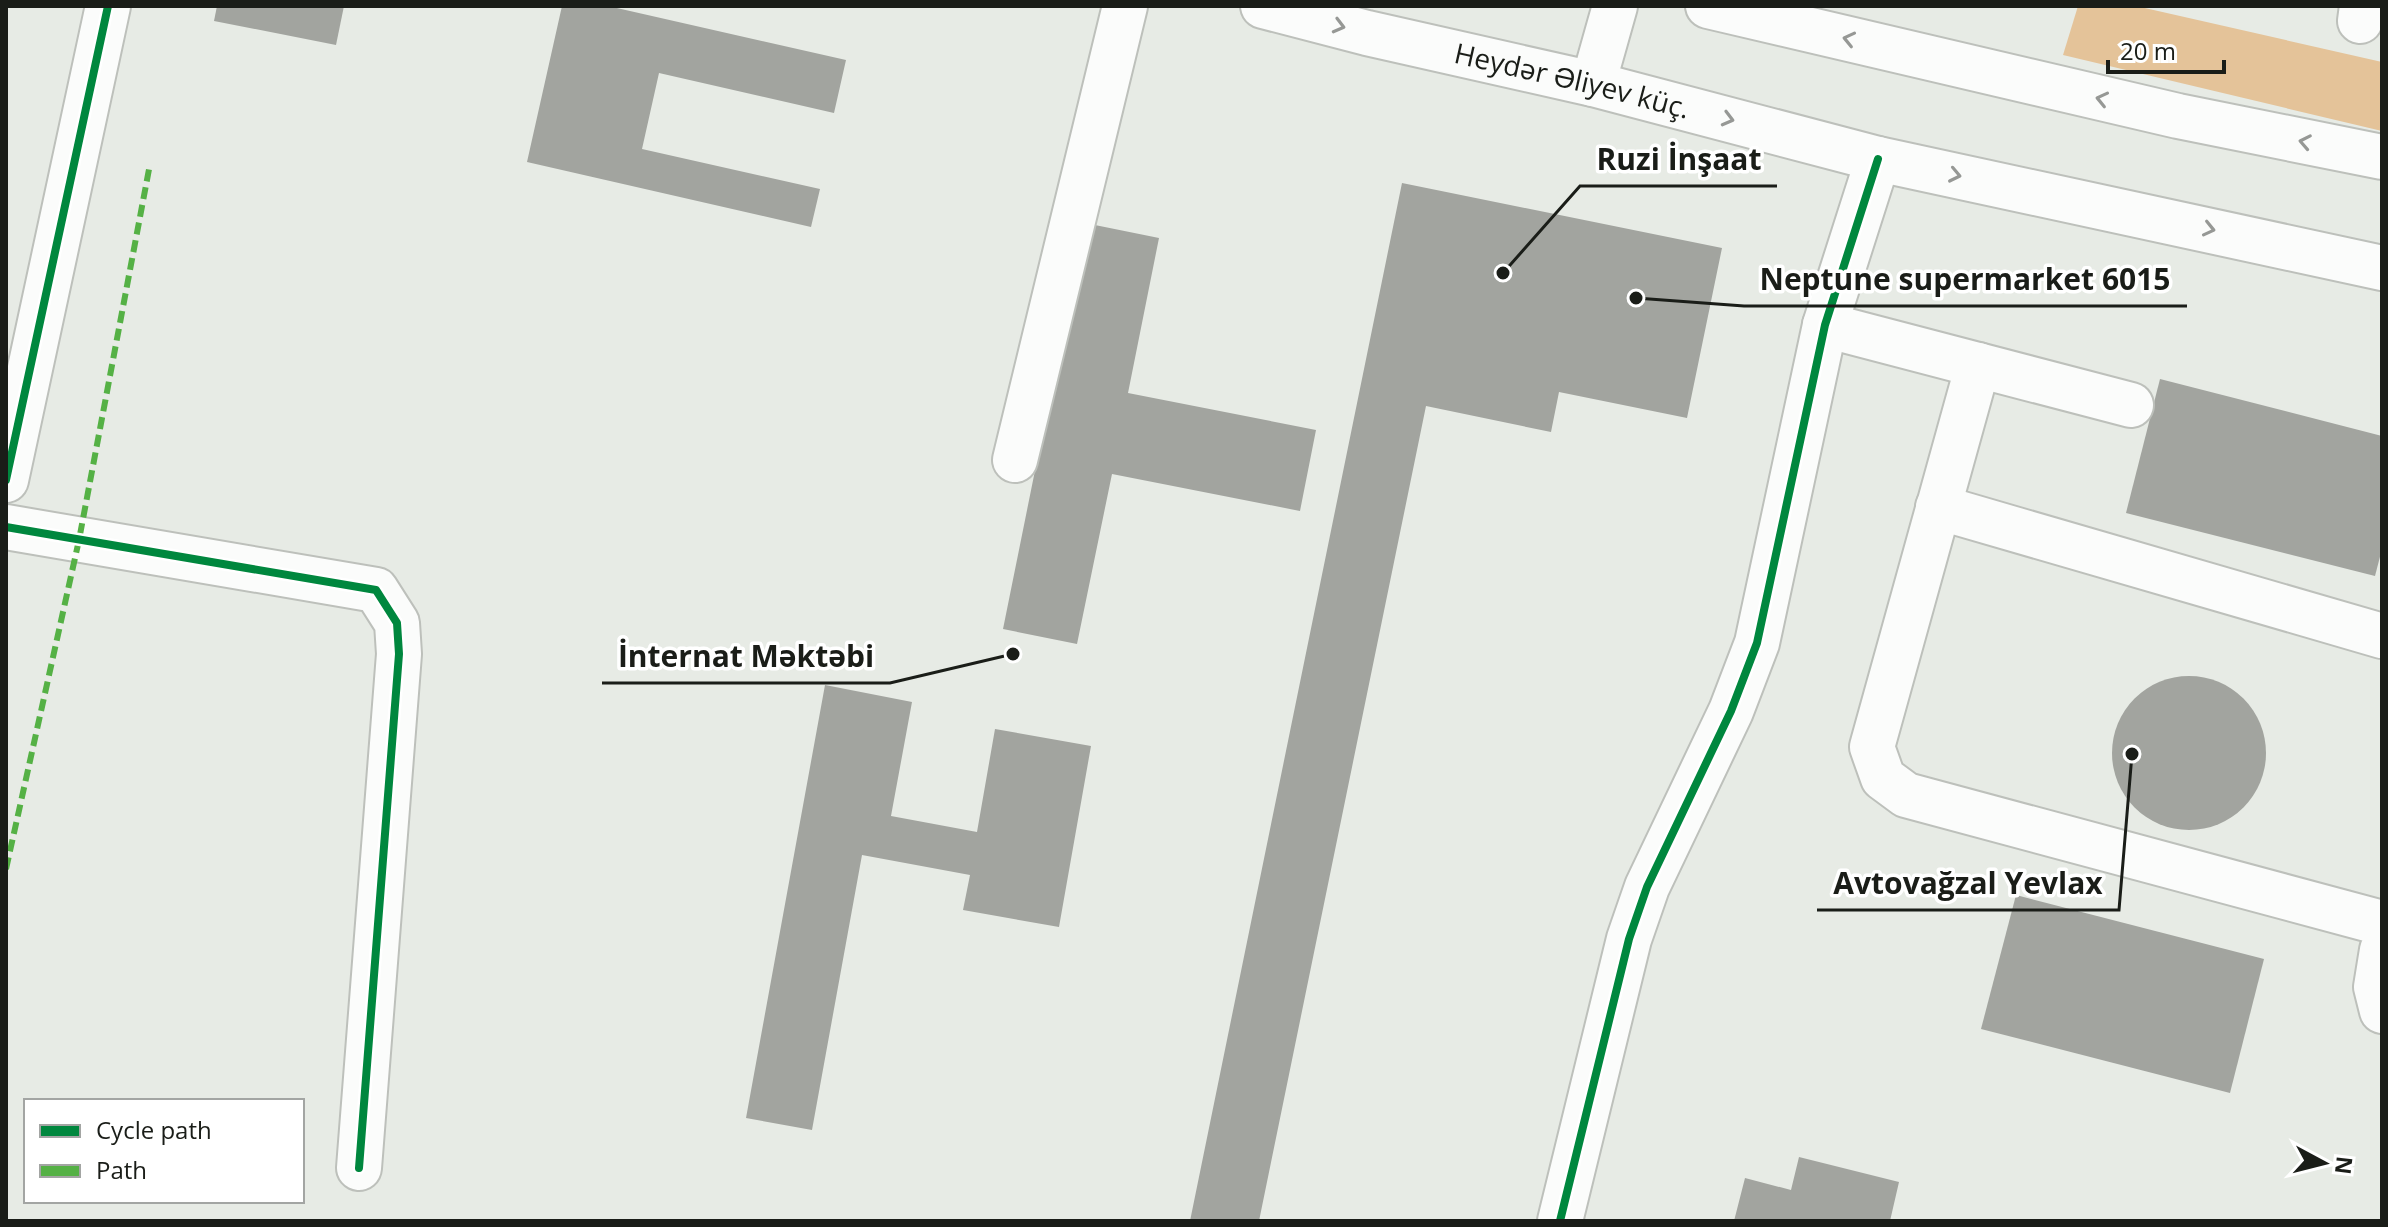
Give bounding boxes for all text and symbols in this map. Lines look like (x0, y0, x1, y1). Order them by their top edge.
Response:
one-way arrow (1331, 16, 1345, 33)
scale bar (2108, 24, 2224, 74)
one-way arrow (1842, 31, 1856, 48)
street label: Heydər Əliyev küç. (1451, 33, 1694, 127)
text: 20 m (2120, 34, 2176, 67)
one-way arrow (2095, 91, 2109, 108)
one-way arrow (1720, 110, 1734, 127)
callout: Ruzi İnşaat (1580, 132, 1777, 186)
one-way arrow (2299, 134, 2312, 151)
text: Ruzi İnşaat (1597, 138, 1761, 179)
one-way arrow (1947, 166, 1961, 183)
one-way arrow (2202, 220, 2215, 237)
callout: Neptune supermarket 6015 (1744, 252, 2187, 306)
text: Neptune supermarket 6015 (1760, 258, 2171, 299)
callout: İnternat Məktəbi (602, 629, 890, 683)
text: İnternat Məktəbi (618, 635, 874, 676)
callout: Avtovağzal Yevlax (1817, 856, 2119, 910)
text: Avtovağzal Yevlax (1833, 862, 2103, 903)
legend (24, 1099, 304, 1203)
text: Cycle path (96, 1113, 212, 1146)
north arrow (2284, 1123, 2364, 1203)
text: Path (96, 1153, 147, 1186)
text: N (2329, 1155, 2361, 1176)

